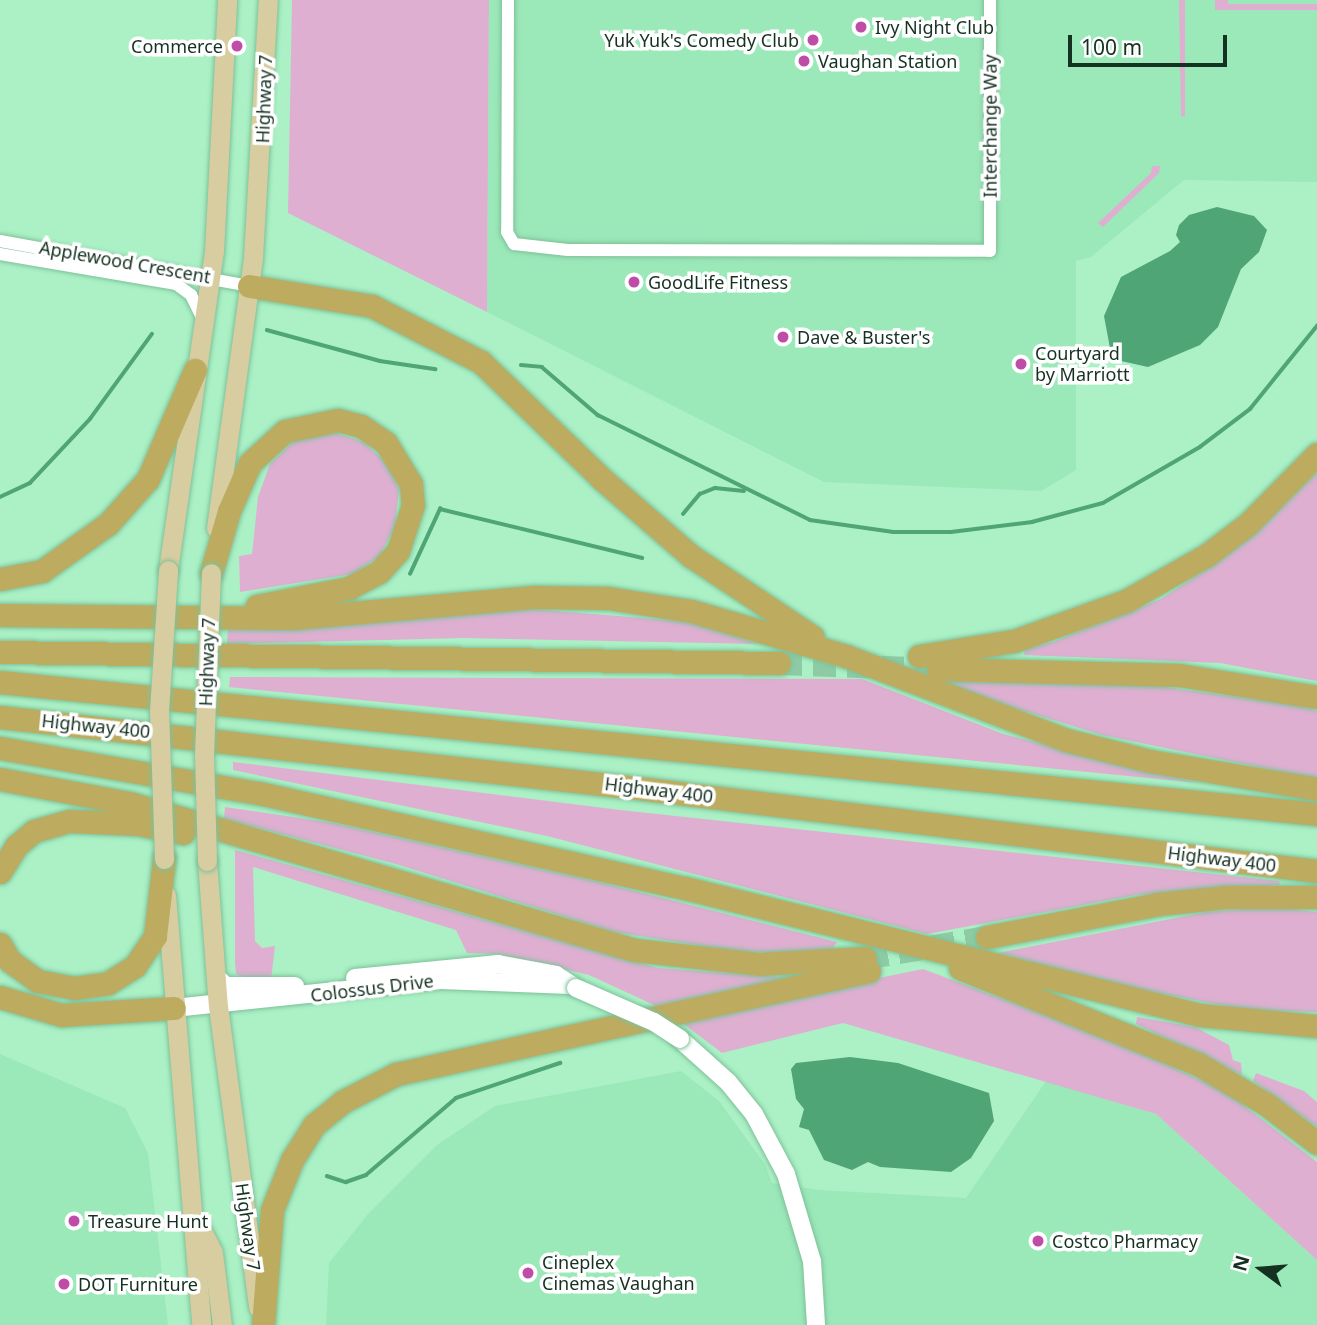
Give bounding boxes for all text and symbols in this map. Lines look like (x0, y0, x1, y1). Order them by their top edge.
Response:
place label: Ivy Night Club (875, 16, 994, 38)
marker: Ivy Night Club (853, 19, 869, 35)
scale bar (1072, 21, 1231, 65)
place label: Yuk Yuk's Comedy Club (604, 29, 799, 51)
marker: Yuk Yuk's Comedy Club (805, 32, 821, 48)
text: 100 m (1081, 33, 1142, 61)
place label: Commerce (131, 35, 223, 57)
marker: Commerce (229, 38, 245, 54)
place label: Vaughan Station (818, 50, 957, 72)
marker: Vaughan Station (796, 53, 812, 69)
street label: Highway 7 (252, 54, 276, 144)
street label: Interchange Way (979, 54, 1001, 198)
street label: Applewood Crescent (38, 236, 212, 288)
place label: GoodLife Fitness (648, 271, 788, 293)
marker: GoodLife Fitness (626, 274, 642, 290)
place label: Dave & Buster's (797, 326, 930, 348)
marker: Dave & Buster's (775, 329, 791, 345)
place label: Courtyard by Marriott (1035, 343, 1129, 386)
marker: Courtyard by Marriott (1013, 356, 1029, 372)
street label: Highway 7 (195, 617, 219, 707)
street label: Highway 400 (41, 710, 151, 742)
street label: Highway 400 (604, 773, 714, 807)
street label: Highway 400 (1167, 842, 1277, 876)
street label: Colossus Drive (309, 970, 435, 1006)
street label: Highway 7 (231, 1182, 265, 1272)
place label: Treasure Hunt (88, 1210, 208, 1232)
marker: Treasure Hunt (66, 1213, 82, 1229)
place label: Costco Pharmacy (1052, 1230, 1198, 1252)
marker: Costco Pharmacy (1030, 1233, 1046, 1249)
north arrow (1226, 1234, 1296, 1304)
place label: Cineplex Cinemas Vaughan (542, 1252, 695, 1294)
text: N (1226, 1252, 1255, 1274)
marker: Cineplex Cinemas Vaughan (520, 1265, 536, 1281)
place label: DOT Furniture (78, 1273, 198, 1295)
marker: DOT Furniture (56, 1276, 72, 1292)

